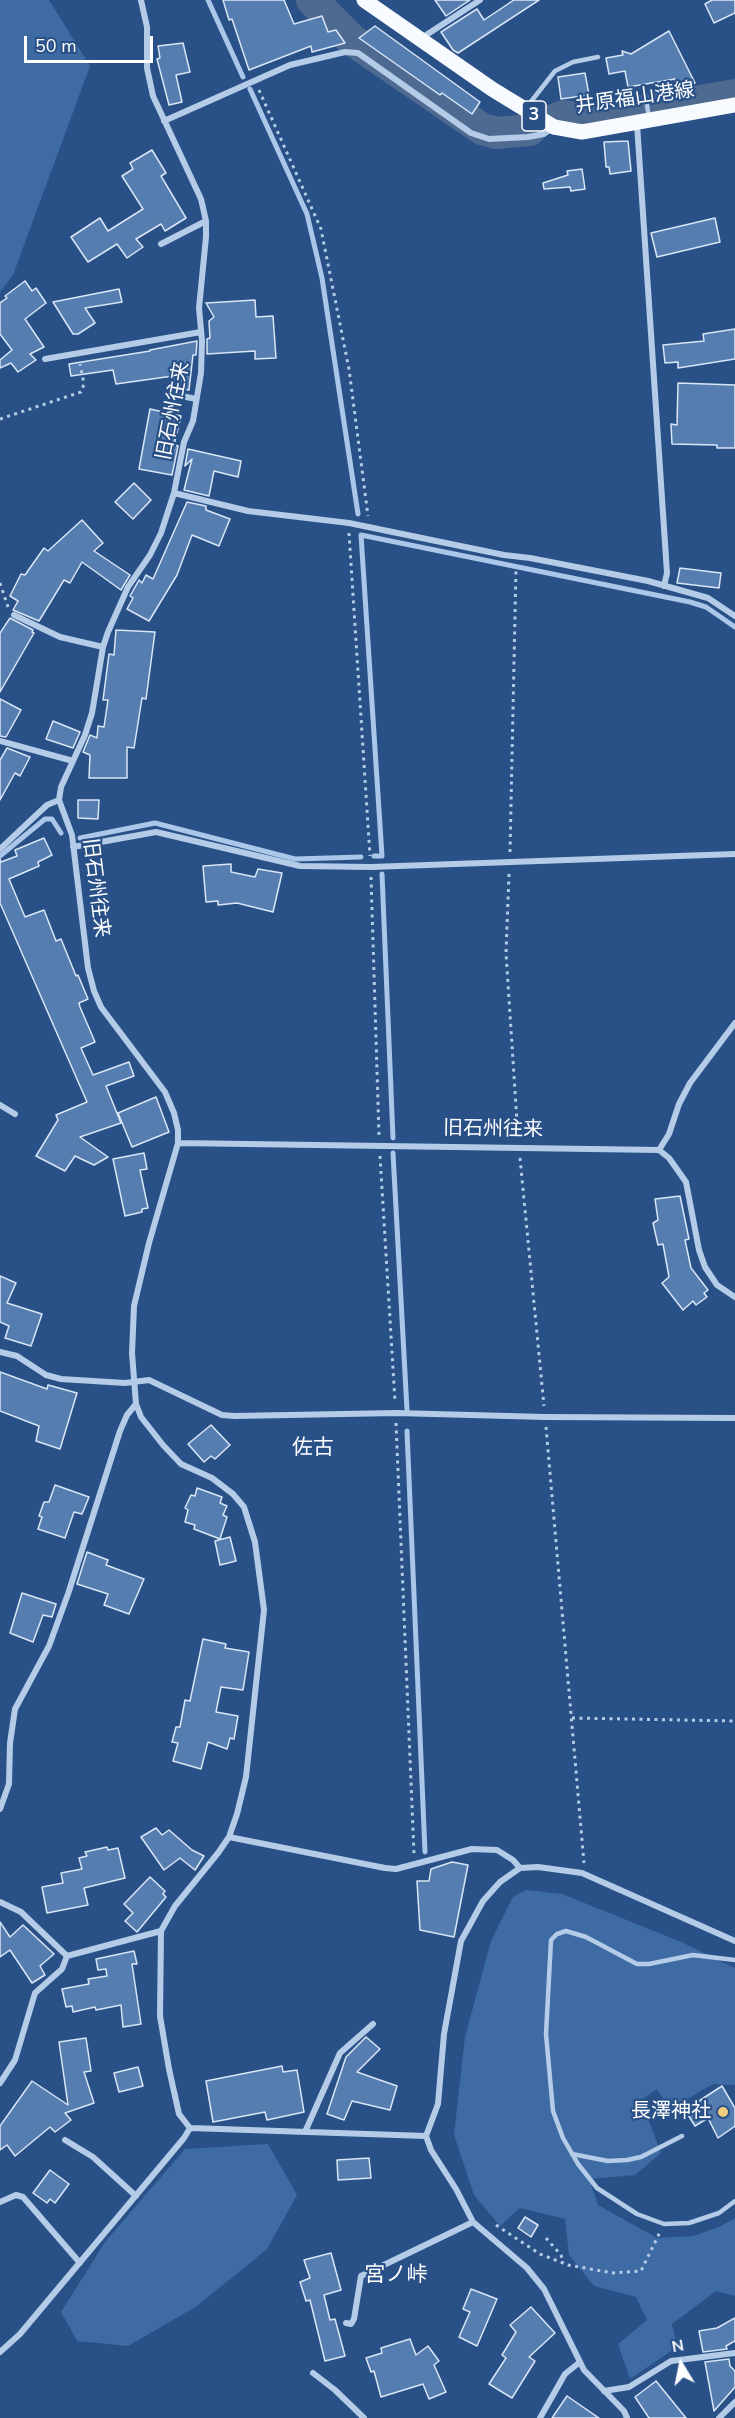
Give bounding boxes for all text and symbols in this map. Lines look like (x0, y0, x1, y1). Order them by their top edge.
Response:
scale bar (27, 24, 156, 62)
text: 50 m (35, 34, 77, 58)
street label: 井原福山港線 (574, 79, 696, 119)
road number: 3 (522, 101, 546, 131)
street label: 旧石州往来 (153, 360, 195, 462)
street label: 旧石州往来 (77, 837, 113, 939)
street label: 旧石州往来 (443, 1117, 543, 1143)
district label: 佐古 (292, 1436, 334, 1462)
place label: 長澤神社 (631, 2100, 711, 2124)
marker: 長澤神社 (716, 2105, 730, 2119)
district label: 宮ノ峠 (365, 2263, 427, 2289)
north arrow (651, 2334, 711, 2394)
text: N (670, 2334, 686, 2358)

